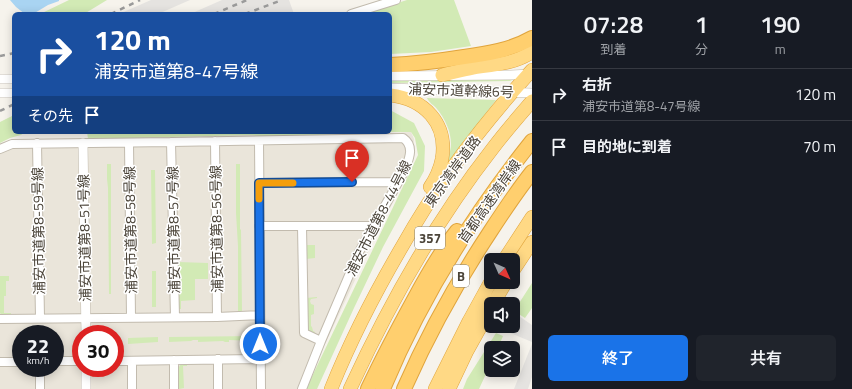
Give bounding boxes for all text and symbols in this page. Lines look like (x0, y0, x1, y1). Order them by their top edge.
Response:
text: 07:28 (584, 6, 643, 42)
text: 1 (695, 6, 708, 42)
text: 190 (760, 6, 800, 42)
text: 120 m (94, 18, 171, 61)
icon: right (28, 28, 80, 80)
text: 到着 (600, 39, 626, 59)
text: 分 (695, 39, 708, 59)
text: m (775, 39, 786, 59)
text: 浦安市道第8-47号線 (94, 58, 258, 85)
text: 右折 (582, 73, 612, 96)
street label: 浦安市道幹線6号 (408, 78, 514, 102)
text: 120 m (795, 83, 836, 106)
icon: right (548, 84, 570, 106)
text: 浦安市道第8-47号線 (582, 96, 701, 116)
text: その先 (28, 104, 73, 127)
icon: arrive (81, 104, 103, 126)
street label: 東京湾岸道路 (419, 131, 485, 211)
text: 目的地に到着 (582, 135, 672, 158)
text: 70 m (803, 135, 836, 158)
icon: arrive (548, 136, 570, 158)
pin (335, 141, 369, 182)
icon: arrive (341, 147, 363, 169)
street label: 首都高速湾岸線 (452, 155, 526, 247)
street label: 浦安市道第8-44号線 (340, 156, 416, 280)
street label: 浦安市道第8-56号線 (204, 165, 228, 293)
street label: 浦安市道第8-58号線 (118, 166, 142, 294)
street label: 浦安市道第8-57号線 (161, 166, 185, 294)
street label: 浦安市道第8-59号線 (26, 167, 50, 295)
street label: 浦安市道第8-51号線 (72, 174, 96, 302)
road number: 357 (415, 227, 445, 249)
north arrow (484, 253, 520, 289)
map controls (484, 253, 520, 377)
road number: B (453, 265, 469, 287)
button: sound (484, 297, 520, 333)
position arrow (239, 323, 281, 365)
speed limit sign: 30 (72, 325, 124, 377)
text: 22 (27, 330, 49, 361)
button: 終了 (548, 335, 688, 381)
button: 共有 (696, 335, 836, 381)
button: layers (484, 341, 520, 377)
text: km/h (27, 353, 49, 368)

